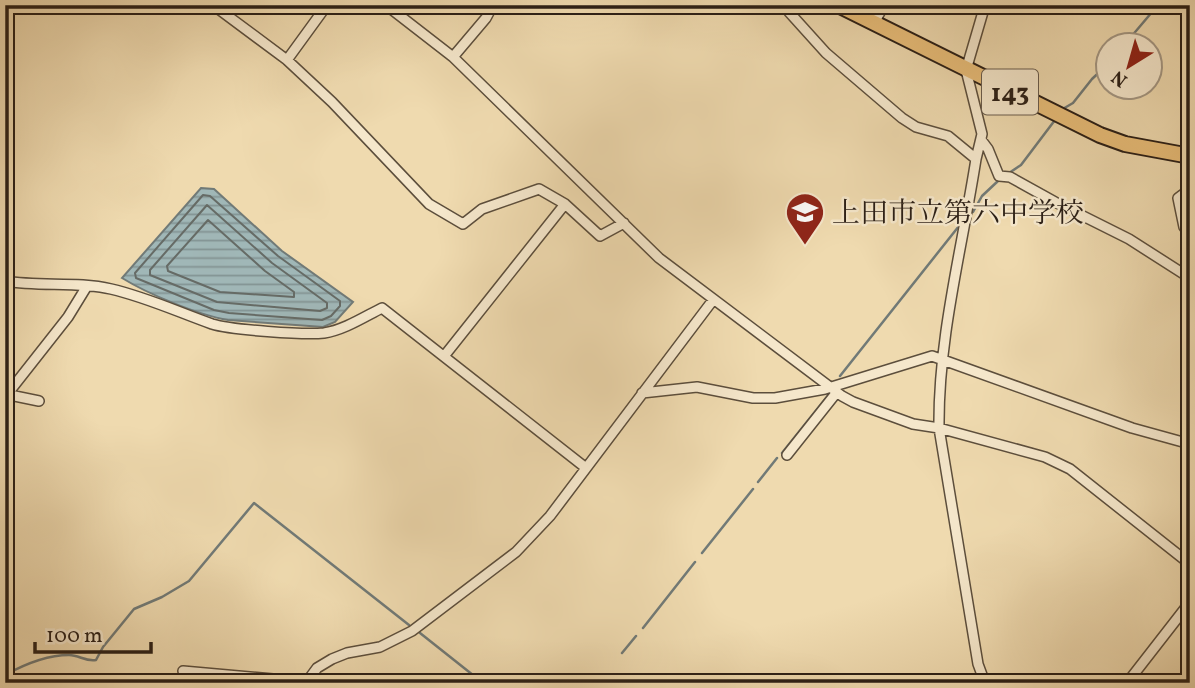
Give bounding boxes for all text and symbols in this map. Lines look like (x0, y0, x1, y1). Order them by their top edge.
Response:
north arrow (1094, 32, 1164, 102)
text: N (1106, 63, 1133, 93)
road number: 143 (982, 69, 1038, 114)
school or university icon: 上田市立第六中学校 (784, 191, 826, 246)
place label: 上田市立第六中学校 (832, 195, 1084, 234)
scale bar (35, 611, 150, 655)
text: 100 m (46, 622, 103, 651)

